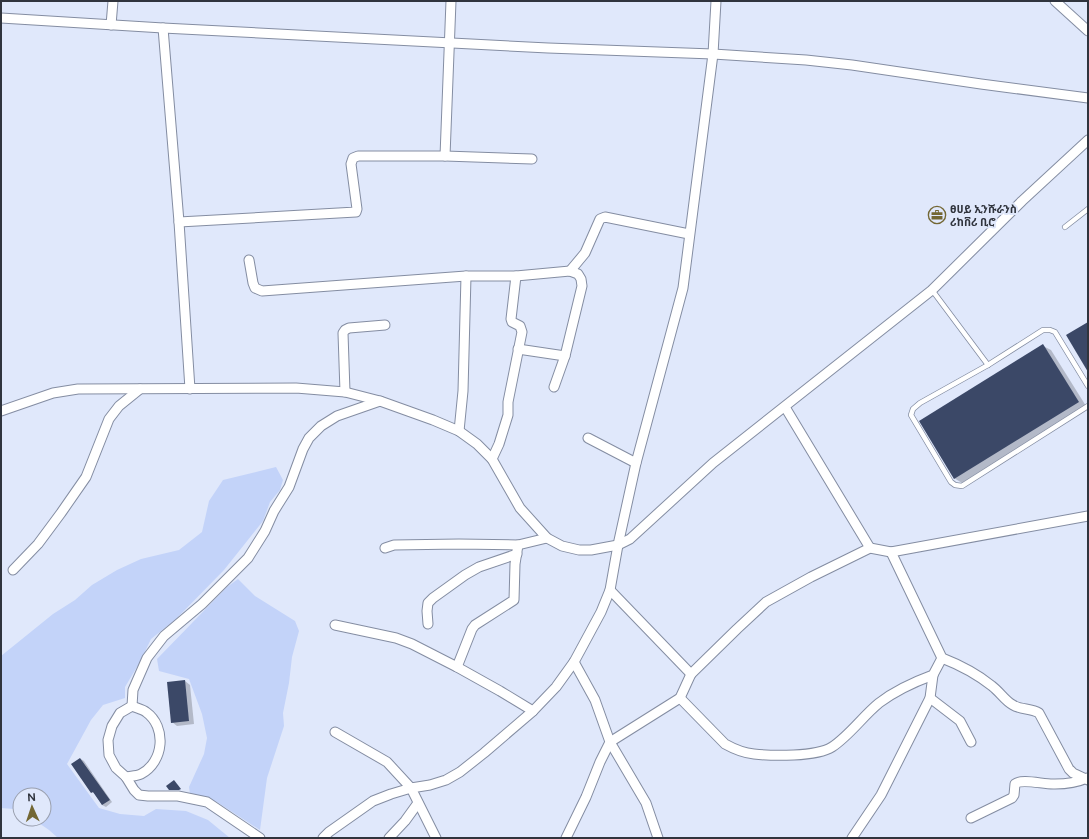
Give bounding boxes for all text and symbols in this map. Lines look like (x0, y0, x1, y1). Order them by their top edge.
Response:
place label: ፀሀይ ኢንሹራንስ ሪከቨሪ ቢሮ (950, 203, 1017, 229)
office icon: ፀሀይ ኢንሹራንስ ሪከቨሪ ቢሮ (927, 205, 947, 225)
north arrow (12, 787, 52, 827)
text: N (27, 791, 36, 804)

